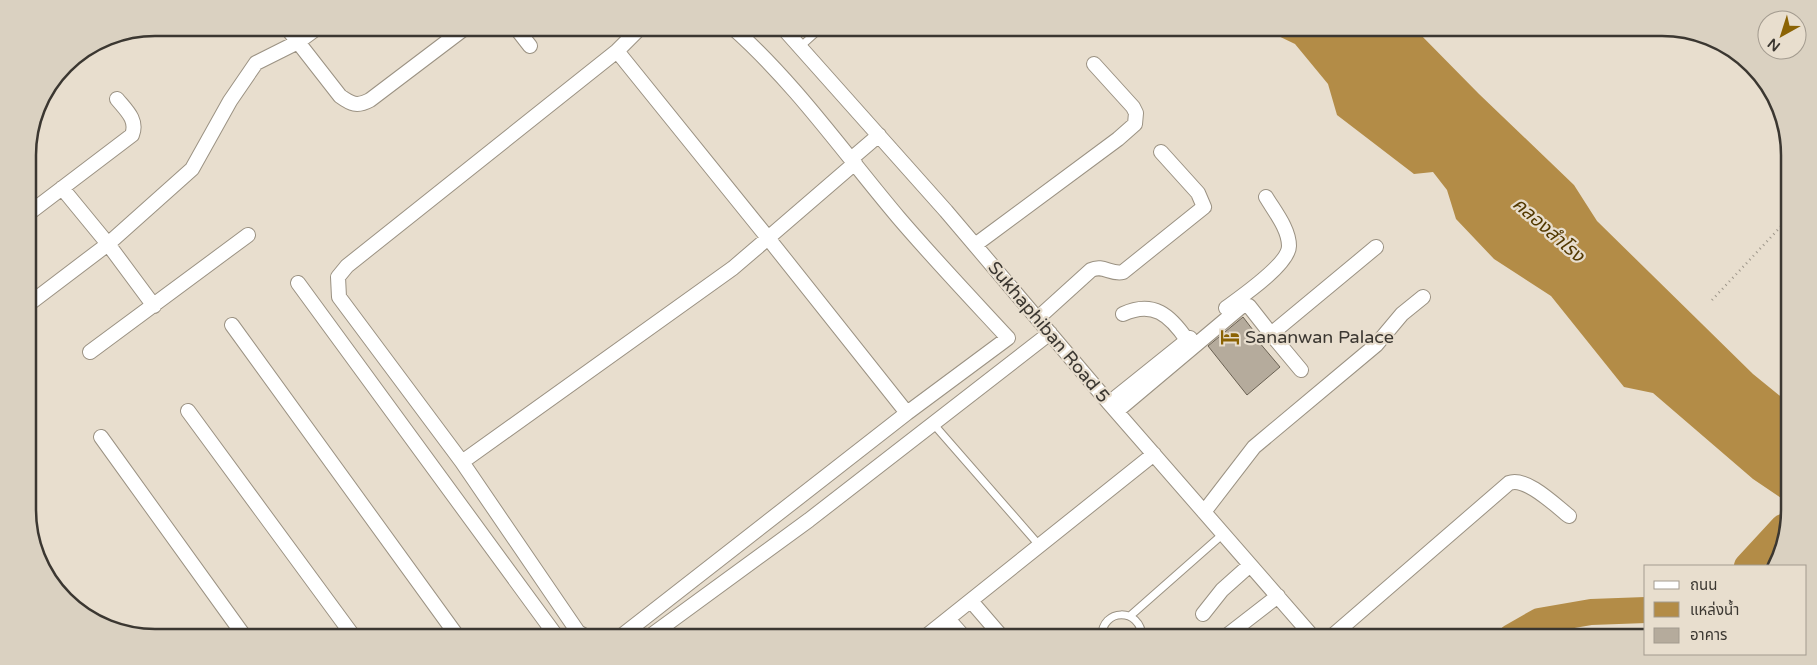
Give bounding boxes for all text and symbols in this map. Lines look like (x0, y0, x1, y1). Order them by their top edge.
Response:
north arrow (1757, 10, 1807, 60)
text: N (1764, 35, 1784, 55)
water label: คลองสำโรง (1508, 193, 1589, 267)
street label: Sukhaphiban Road 5 (983, 257, 1115, 407)
hotel icon: Sananwan Palace (1219, 326, 1241, 348)
place label: Sananwan Palace (1245, 326, 1394, 348)
legend (1644, 565, 1807, 655)
text: ถนน (1690, 576, 1717, 594)
text: แหล่งน้ำ (1690, 599, 1739, 619)
text: อาคาร (1690, 626, 1727, 644)

